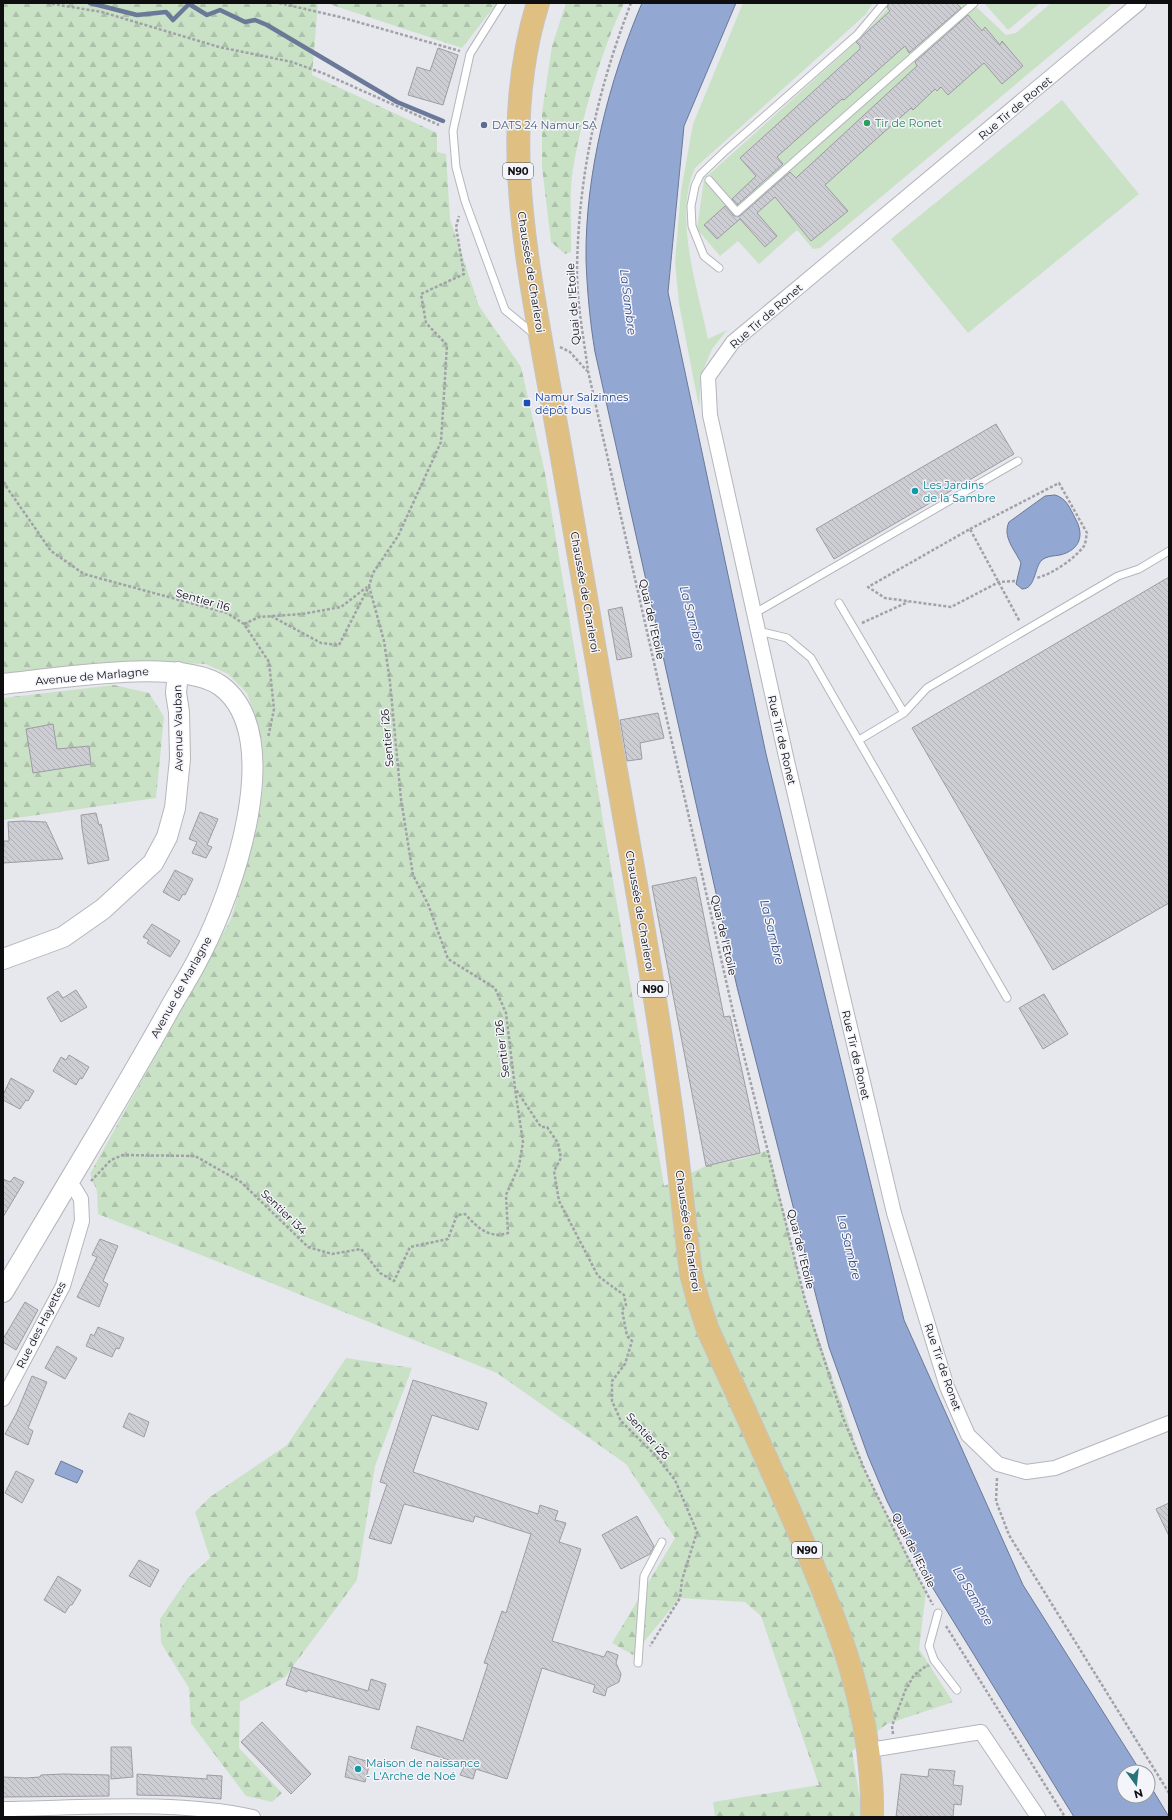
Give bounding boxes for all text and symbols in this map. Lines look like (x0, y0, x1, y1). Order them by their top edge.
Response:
street label: Rue Tir de Ronet (975, 73, 1055, 143)
place label: Tir de Ronet (875, 116, 942, 130)
place label: DATS 24 Namur SA (492, 118, 597, 132)
marker: Tir de Ronet (862, 118, 872, 128)
marker: DATS 24 Namur SA (479, 120, 489, 130)
road number: N90 (503, 163, 533, 179)
street label: Chaussée de Charleroi (514, 210, 548, 334)
street label: Quai de l'Etoile (563, 262, 583, 345)
water label: La Sambre (617, 268, 640, 336)
street label: Rue Tir de Ronet (727, 280, 806, 351)
place label: Namur Salzinnes dépôt bus (535, 390, 629, 417)
marker: Namur Salzinnes dépôt bus (522, 398, 532, 408)
place label: Les Jardins de la Sambre (923, 478, 996, 505)
marker: Les Jardins de la Sambre (910, 486, 920, 496)
street label: Chaussée de Charleroi (567, 530, 603, 654)
street label: Quai de l'Etoile (636, 577, 668, 661)
water label: La Sambre (677, 584, 708, 652)
street label: Sentier i16 (174, 586, 232, 615)
street label: Avenue de Marlagne (35, 664, 150, 688)
street label: Avenue Vauban (170, 685, 186, 771)
street label: Rue Tir de Ronet (765, 694, 799, 787)
street label: Sentier i26 (377, 708, 397, 768)
street label: Chaussée de Charleroi (622, 849, 658, 973)
street label: Quai de l'Etoile (708, 893, 740, 977)
water label: La Sambre (757, 898, 788, 966)
street label: Avenue de Marlagne (147, 934, 215, 1040)
road number: N90 (638, 981, 668, 997)
street label: Rue Tir de Ronet (839, 1009, 873, 1102)
street label: Sentier i26 (491, 1019, 512, 1079)
street label: Chaussée de Charleroi (673, 1169, 703, 1293)
street label: Sentier i34 (258, 1187, 310, 1238)
street label: Quai de l'Etoile (784, 1208, 818, 1291)
water label: La Sambre (834, 1213, 865, 1281)
street label: Rue des Hayettes (13, 1279, 69, 1371)
street label: Rue Tir de Ronet (921, 1321, 965, 1413)
street label: Sentier i26 (623, 1410, 673, 1462)
street label: Quai de l'Etoile (889, 1510, 939, 1590)
road number: N90 (792, 1542, 822, 1558)
water label: La Sambre (950, 1563, 997, 1628)
place label: Maison de naissance - L'Arche de Noé (366, 1756, 480, 1783)
marker: Maison de naissance - L'Arche de Noé (353, 1764, 363, 1774)
north arrow (1116, 1764, 1156, 1804)
text: N (1132, 1786, 1145, 1802)

